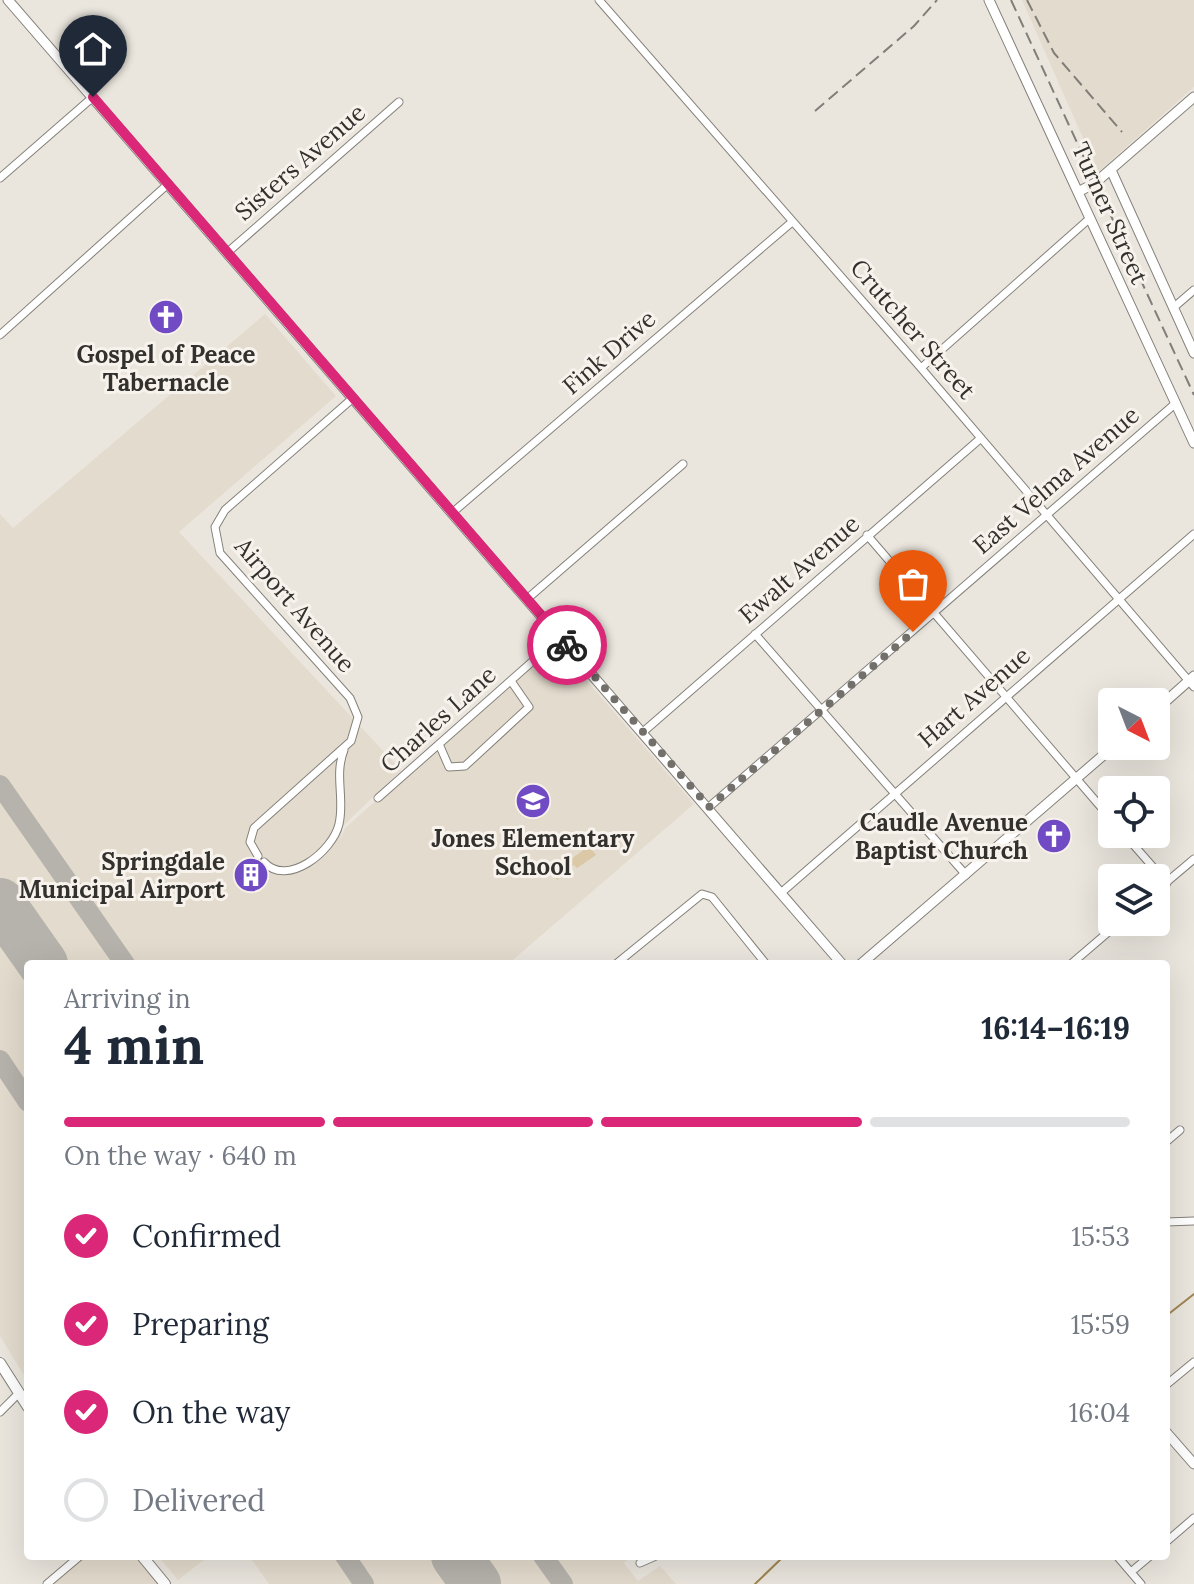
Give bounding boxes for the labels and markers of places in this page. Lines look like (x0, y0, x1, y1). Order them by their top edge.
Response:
pin (59, 15, 127, 97)
church icon: Gospel of Peace Tabernacle (147, 298, 185, 336)
place label: Gospel of Peace Tabernacle (77, 339, 256, 398)
pin (879, 550, 947, 632)
school or university icon: Jones Elementary School (514, 782, 552, 820)
place label: Caudle Avenue Baptist Church (855, 807, 1028, 866)
church icon: Caudle Avenue Baptist Church (1035, 817, 1073, 855)
place label: Jones Elementary School (432, 823, 635, 882)
place label: Springdale Municipal Airport (18, 846, 226, 905)
building icon: Springdale Municipal Airport (232, 856, 270, 894)

